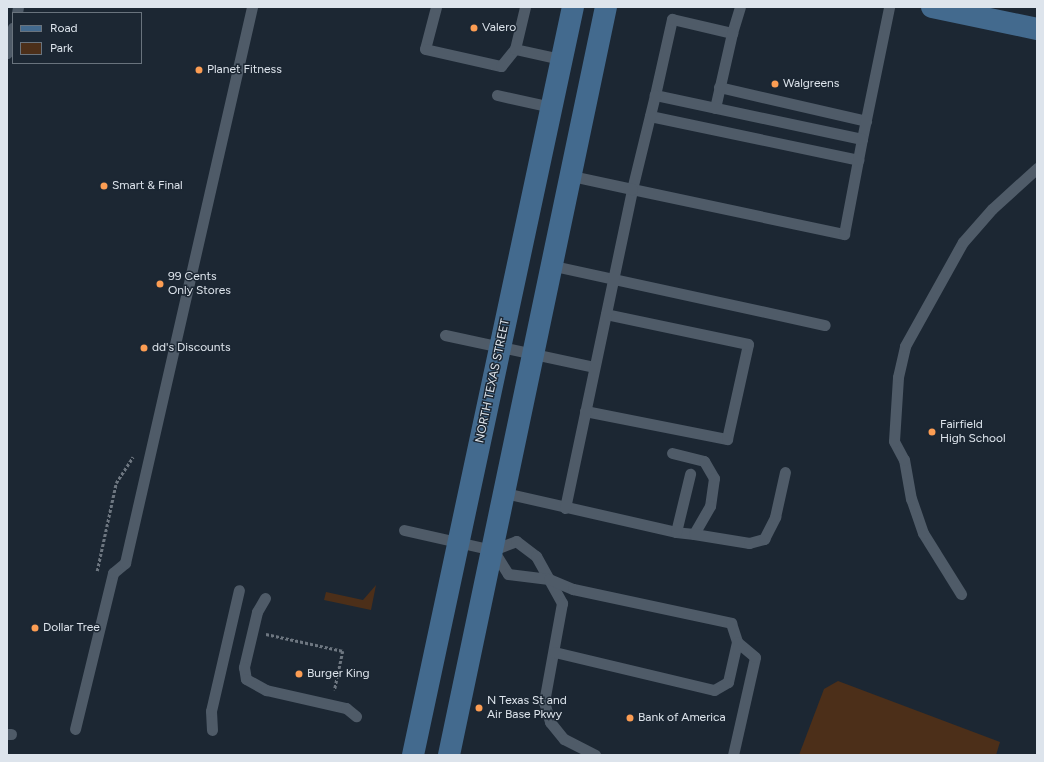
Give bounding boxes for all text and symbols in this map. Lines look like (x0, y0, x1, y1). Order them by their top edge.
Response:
legend (12, 12, 142, 64)
text: Road (50, 21, 78, 35)
place label: Valero (482, 21, 516, 35)
marker: Valero (469, 23, 479, 33)
text: Park (50, 41, 73, 55)
place label: Planet Fitness (207, 63, 282, 77)
marker: Planet Fitness (194, 65, 204, 75)
place label: Walgreens (783, 77, 839, 91)
marker: Walgreens (770, 79, 780, 89)
place label: Smart & Final (112, 179, 183, 193)
marker: Smart & Final (99, 181, 109, 191)
place label: 99 Cents Only Stores (168, 270, 231, 298)
marker: 99 Cents Only Stores (155, 279, 165, 289)
street label: NORTH TEXAS STREET (473, 318, 513, 444)
place label: dd's Discounts (152, 341, 231, 355)
marker: dd's Discounts (139, 343, 149, 353)
place label: Fairfield High School (940, 418, 1006, 446)
marker: Fairfield High School (927, 427, 937, 437)
place label: Dollar Tree (43, 621, 100, 635)
marker: Dollar Tree (30, 623, 40, 633)
place label: Burger King (307, 667, 370, 681)
marker: Burger King (294, 669, 304, 679)
place label: N Texas St and Air Base Pkwy (487, 694, 567, 722)
marker: N Texas St and Air Base Pkwy (474, 703, 484, 713)
place label: Bank of America (638, 711, 726, 725)
marker: Bank of America (625, 713, 635, 723)

